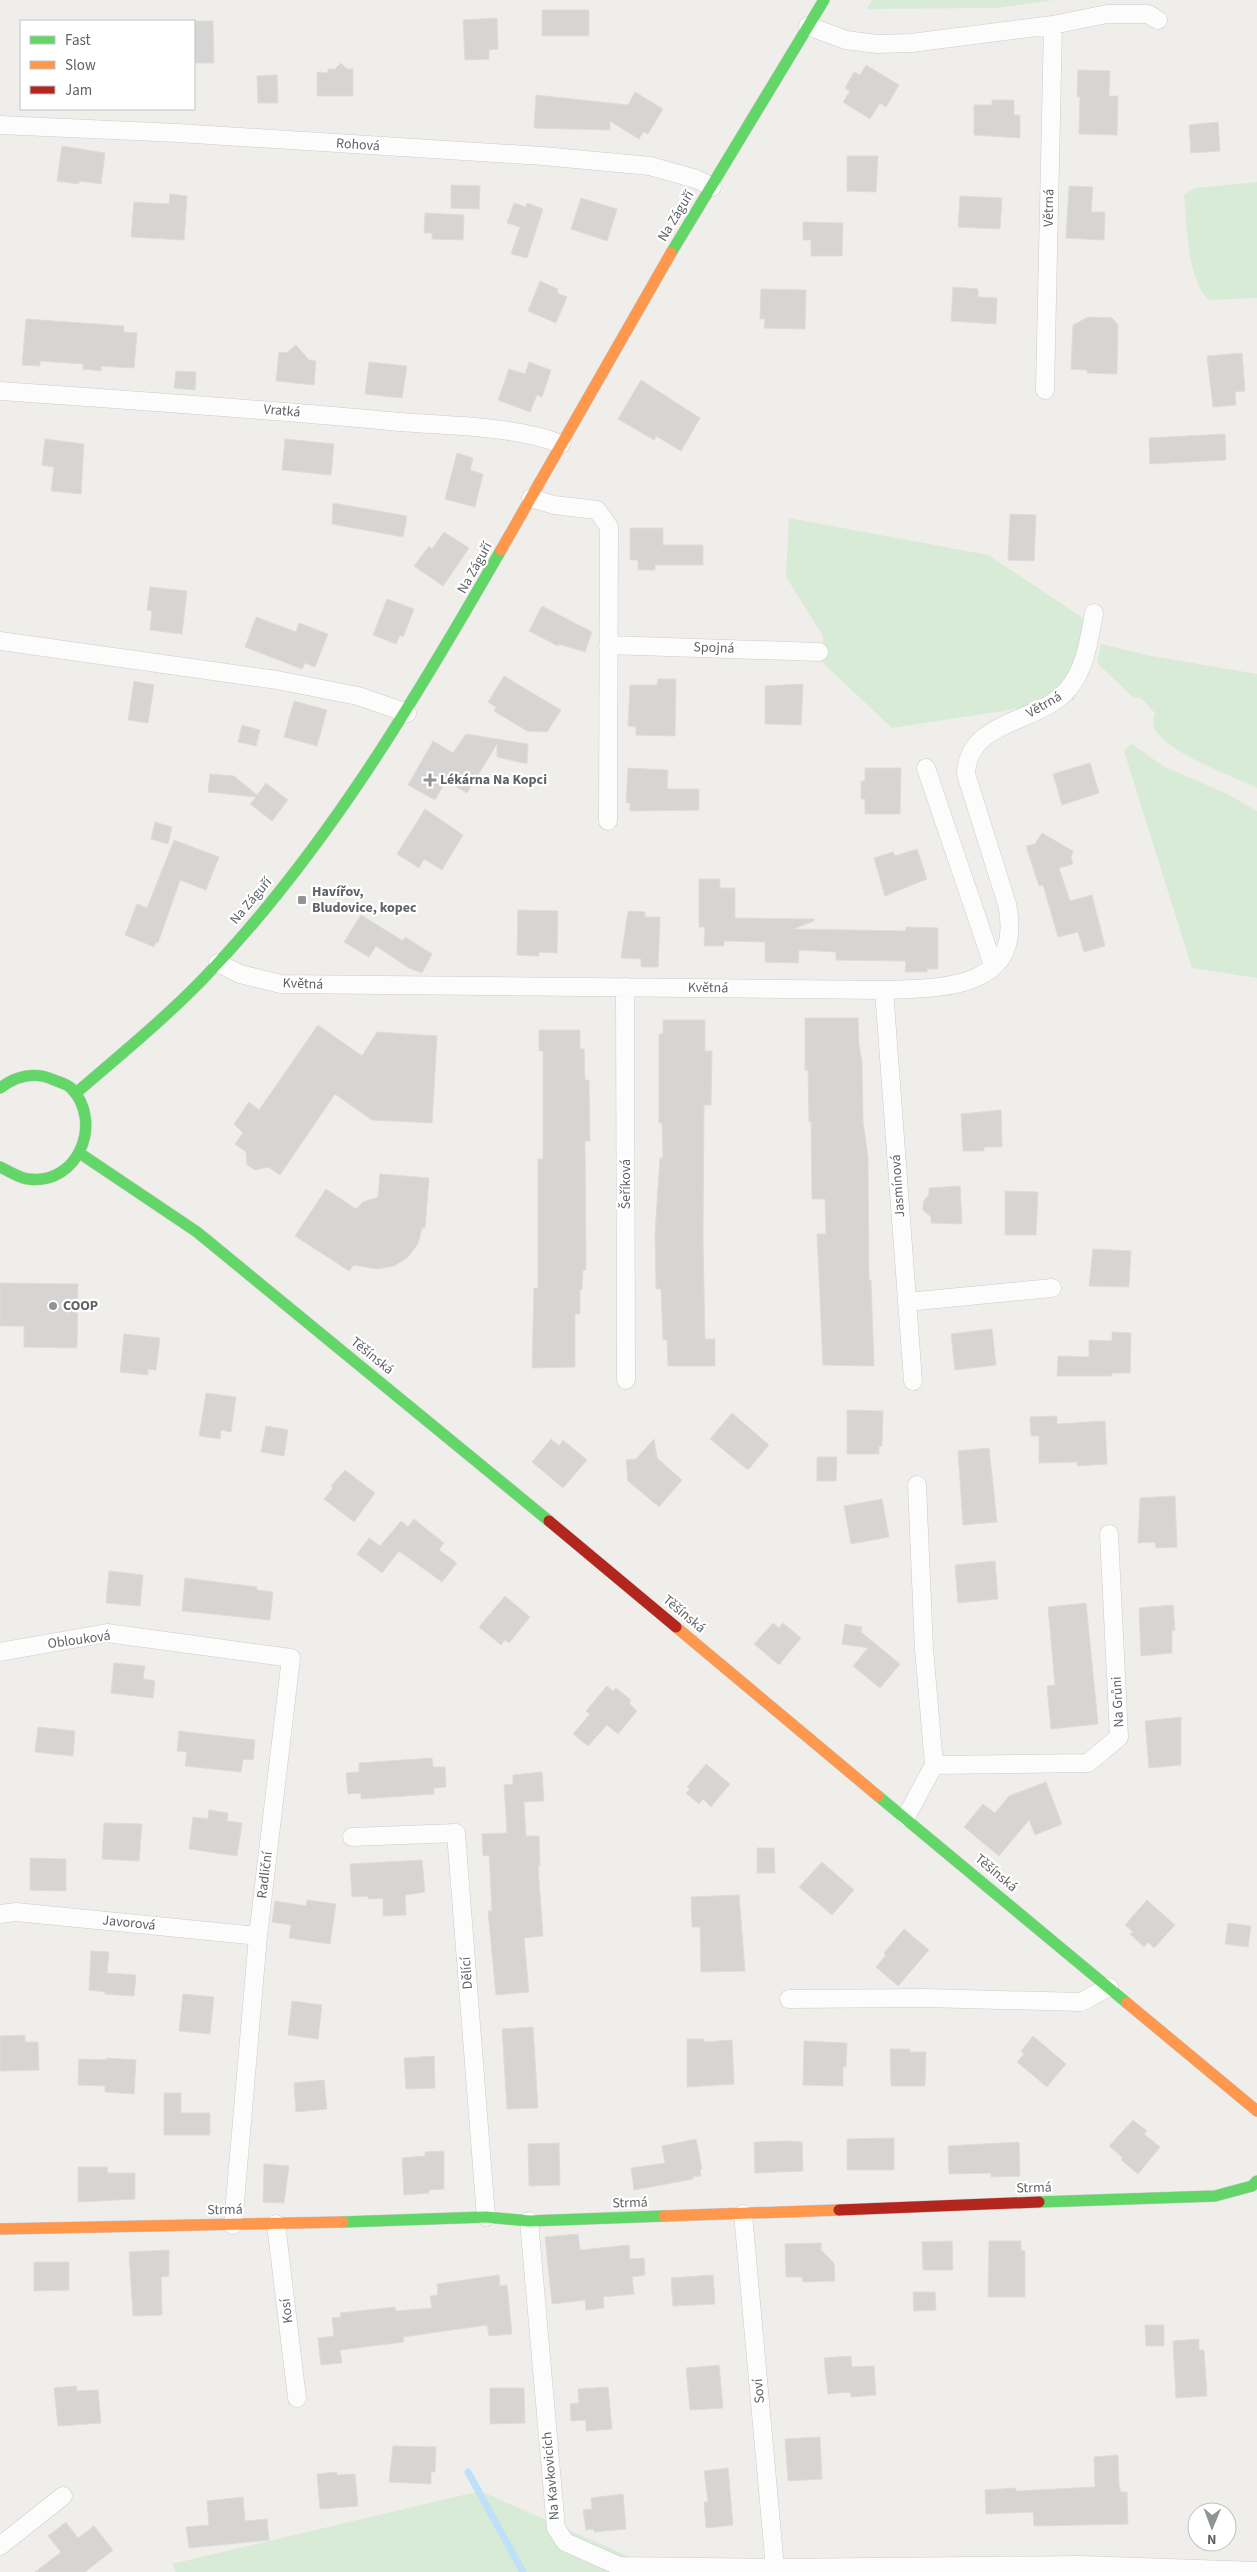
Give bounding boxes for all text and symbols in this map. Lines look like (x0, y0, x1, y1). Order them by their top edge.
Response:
legend (20, 20, 195, 110)
text: Fast (65, 30, 91, 51)
text: Slow (65, 55, 96, 76)
text: Jam (65, 80, 92, 101)
street label: Rohová (335, 133, 381, 157)
street label: Na Záguří (653, 186, 699, 245)
street label: Větrná (1039, 189, 1059, 227)
street label: Vratká (263, 399, 301, 423)
street label: Na Záguří (453, 538, 498, 597)
street label: Spojná (693, 637, 735, 659)
street label: Větrná (1022, 687, 1066, 723)
place label: Lékárna Na Kopci (440, 770, 547, 790)
marker: Lékárna Na Kopci (424, 774, 436, 786)
street label: Na Záguří (225, 873, 277, 929)
place label: Havířov, Bludovice, kopec (312, 882, 417, 918)
marker: Havířov, Bludovice, kopec (296, 894, 308, 906)
street label: Květná (282, 973, 324, 995)
street label: Květná (688, 978, 728, 998)
street label: Jasmínová (886, 1154, 910, 1218)
street label: Šeříková (616, 1159, 636, 1209)
place label: COOP (63, 1296, 98, 1316)
marker: COOP (47, 1300, 59, 1312)
street label: Těšínská (346, 1332, 398, 1380)
street label: Těšínská (658, 1590, 710, 1638)
street label: Oblouková (46, 1626, 112, 1654)
street label: Na Grůni (1107, 1676, 1129, 1728)
street label: Těšínská (970, 1849, 1022, 1897)
street label: Radliční (252, 1850, 278, 1900)
street label: Javorová (101, 1910, 157, 1936)
street label: Dělící (456, 1956, 478, 1990)
street label: Strmá (1016, 2177, 1052, 2199)
street label: Strmá (612, 2192, 648, 2214)
street label: Strmá (207, 2200, 243, 2220)
street label: Kosí (275, 2297, 298, 2325)
street label: Soví (748, 2377, 770, 2404)
street label: Na Kavkovicích (537, 2431, 565, 2521)
north arrow (1187, 2502, 1237, 2552)
text: N (1207, 2529, 1217, 2549)

